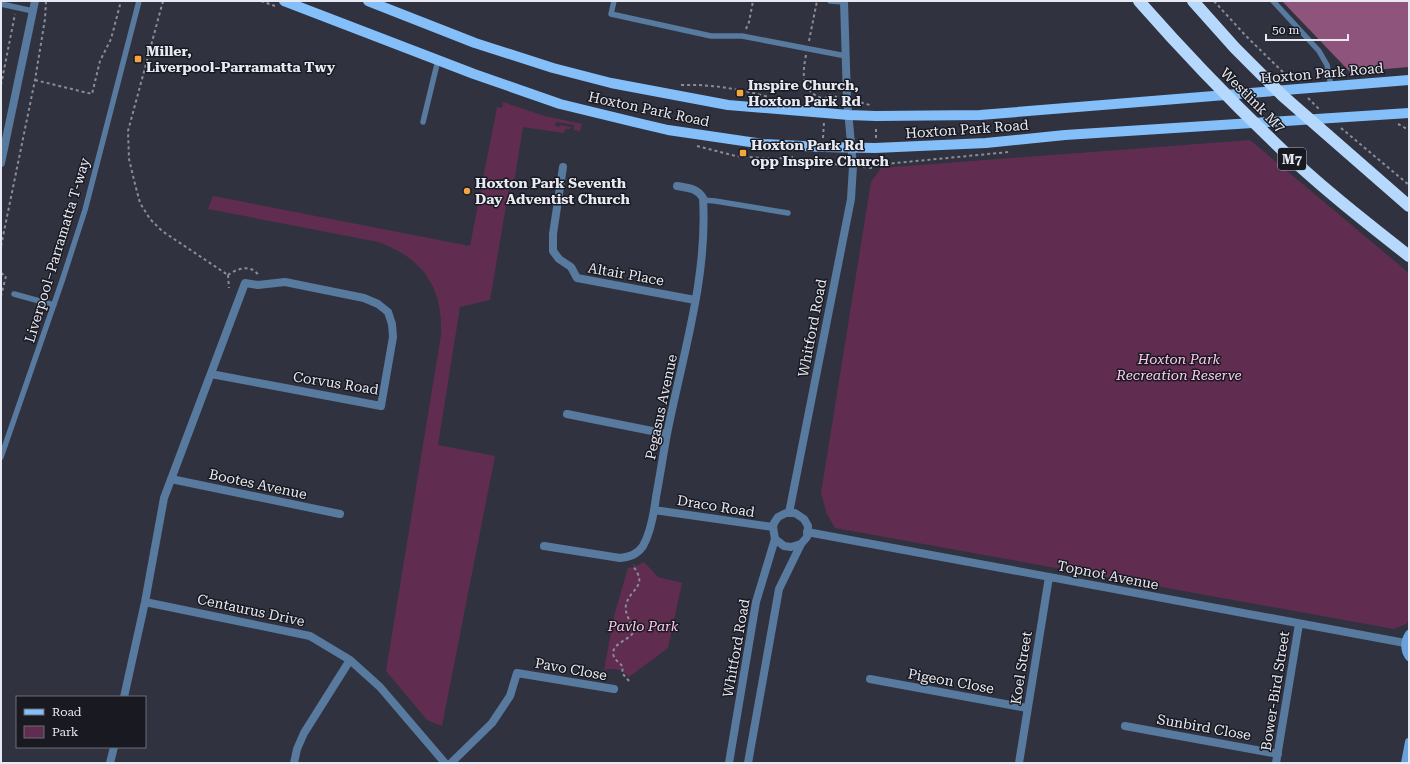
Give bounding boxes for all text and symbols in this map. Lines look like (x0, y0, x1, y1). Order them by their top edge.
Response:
scale bar (1266, 16, 1348, 42)
text: 50 m (1272, 23, 1299, 37)
place label: Miller, Liverpool-Parramatta Twy (146, 43, 336, 75)
marker: Miller, Liverpool-Parramatta Twy (133, 54, 143, 64)
street label: Hoxton Park Road (1260, 60, 1384, 86)
street label: Westlink M7 (1218, 65, 1289, 136)
place label: Inspire Church, Hoxton Park Rd (748, 77, 861, 109)
street label: Hoxton Park Road (587, 88, 711, 130)
marker: Inspire Church, Hoxton Park Rd (735, 88, 745, 98)
street label: Hoxton Park Road (905, 117, 1029, 141)
place label: Hoxton Park Rd opp Inspire Church (751, 137, 889, 169)
marker: Hoxton Park Rd opp Inspire Church (738, 148, 748, 158)
road number: M7 (1278, 148, 1306, 170)
street label: Liverpool–Parramatta T-way (21, 155, 93, 344)
place label: Hoxton Park Seventh Day Adventist Church (475, 175, 631, 207)
marker: Hoxton Park Seventh Day Adventist Church (462, 186, 472, 196)
street label: Altair Place (587, 259, 666, 289)
street label: Whitford Road (795, 278, 829, 378)
park label: Hoxton Park Recreation Reserve (1115, 351, 1242, 383)
street label: Pegasus Avenue (642, 353, 680, 461)
street label: Corvus Road (292, 368, 380, 398)
street label: Bootes Avenue (208, 466, 309, 502)
street label: Draco Road (676, 492, 756, 520)
street label: Topnot Avenue (1056, 557, 1160, 593)
street label: Centaurus Drive (196, 591, 307, 629)
street label: Whitford Road (719, 598, 753, 698)
park label: Pavlo Park (607, 618, 679, 634)
street label: Koel Street (1007, 630, 1035, 706)
street label: Bower-Bird Street (1258, 630, 1292, 752)
street label: Pavo Close (534, 655, 609, 683)
street label: Pigeon Close (907, 666, 996, 697)
legend (16, 696, 146, 748)
text: Road (52, 705, 82, 719)
street label: Sunbird Close (1156, 711, 1253, 743)
text: Park (52, 725, 79, 739)

